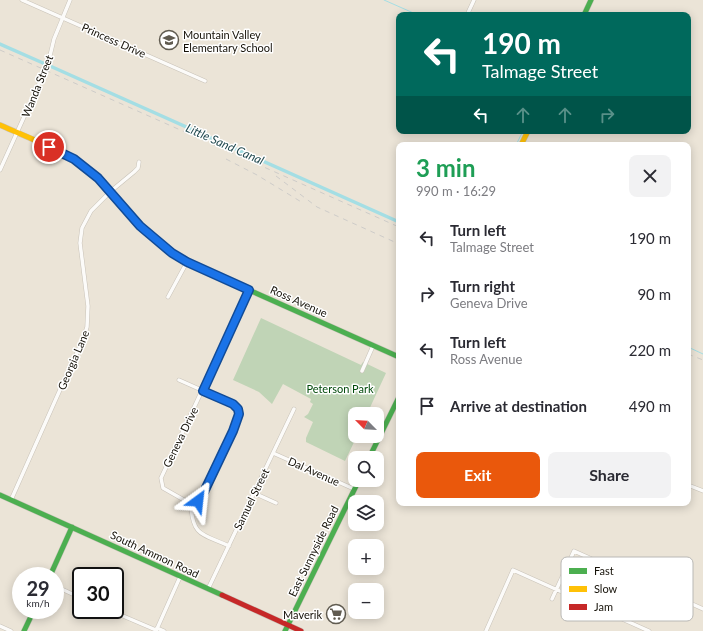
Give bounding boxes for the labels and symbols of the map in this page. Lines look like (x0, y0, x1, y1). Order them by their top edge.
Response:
street label: Princess Drive (80, 20, 148, 60)
place label: Mountain Valley Elementary School (183, 28, 273, 54)
school or university icon: Mountain Valley Elementary School (158, 29, 180, 51)
street label: Wanda Street (19, 53, 55, 119)
water label: Little Sand Canal (184, 120, 267, 168)
pin (32, 130, 66, 164)
street label: Ross Avenue (268, 283, 330, 319)
street label: Georgia Lane (55, 328, 91, 392)
park label: Peterson Park (306, 382, 374, 395)
street label: Geneva Drive (160, 404, 200, 469)
north arrow (348, 407, 384, 443)
street label: Dal Avenue (286, 454, 342, 488)
street label: Samuel Street (231, 466, 271, 532)
position arrow (177, 480, 219, 522)
street label: East Sunnyside Road (285, 503, 341, 599)
street label: South Ammon Road (109, 528, 201, 580)
legend (561, 557, 693, 621)
text: Fast (594, 564, 614, 577)
speed limit sign: 30 (72, 567, 124, 619)
text: Slow (594, 582, 618, 595)
text: Jam (594, 600, 613, 613)
supermarket icon: Maverik (325, 603, 347, 625)
place label: Maverik (283, 608, 322, 621)

